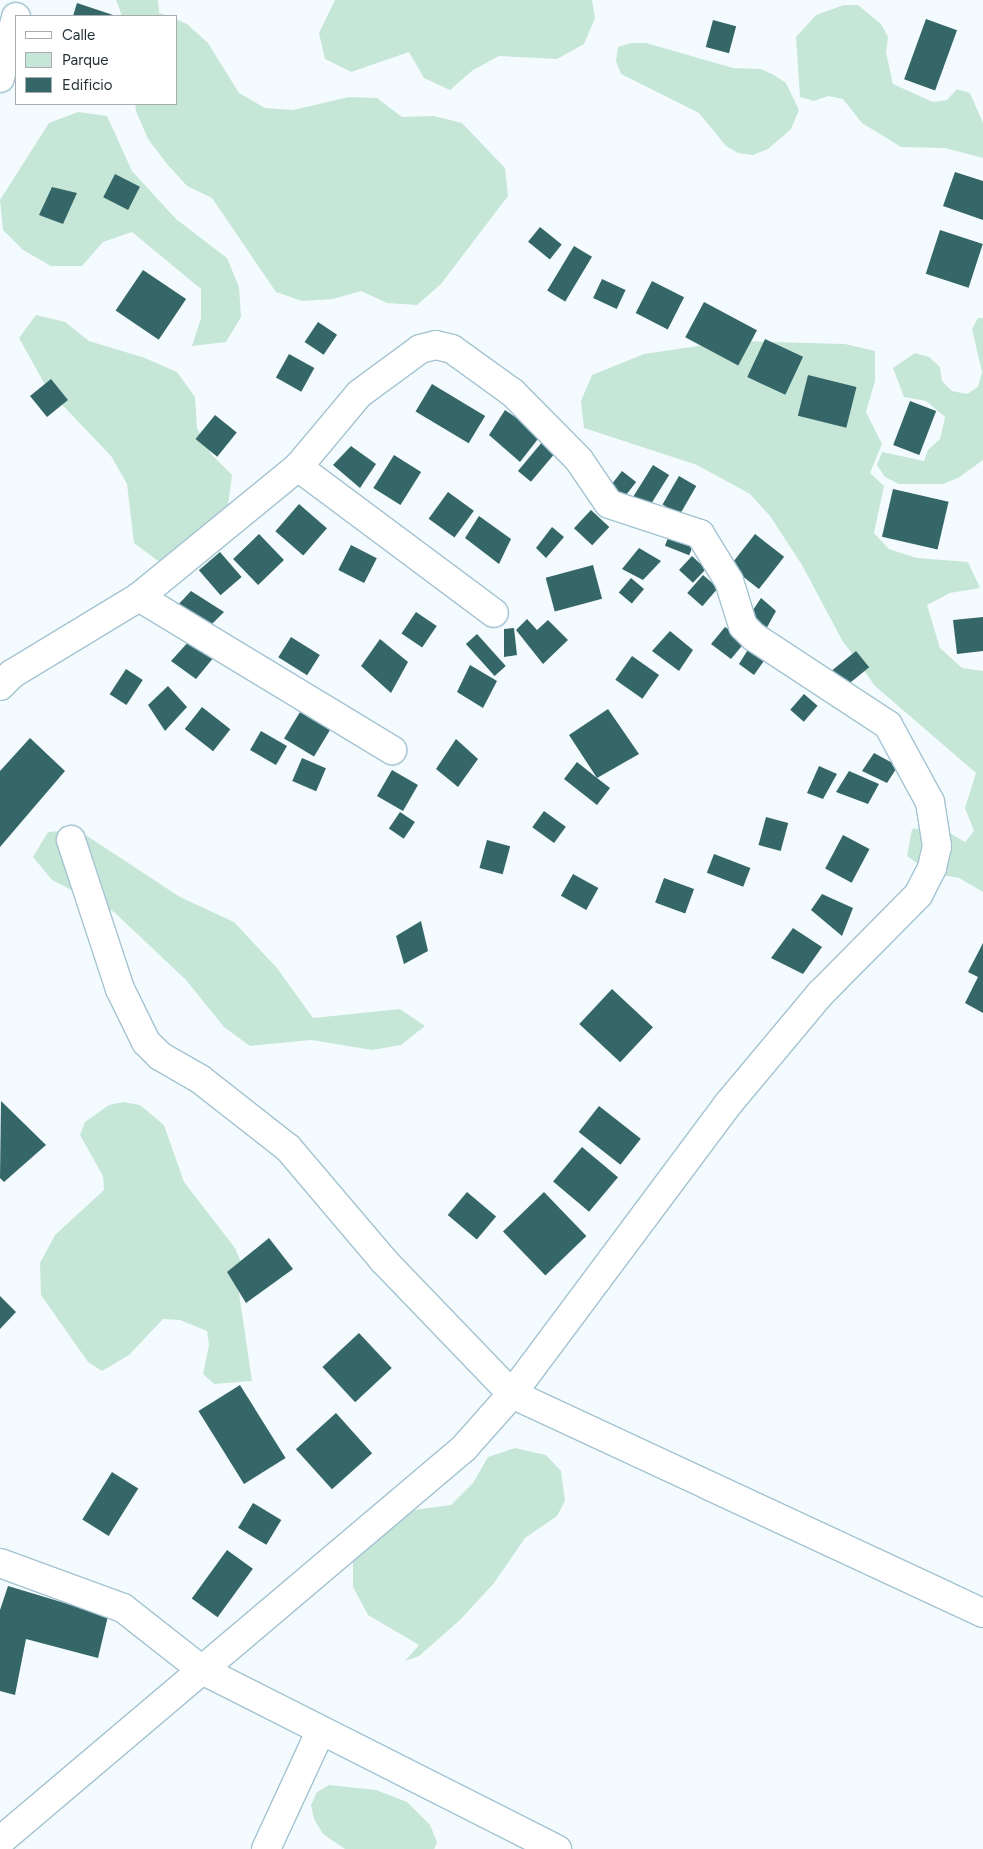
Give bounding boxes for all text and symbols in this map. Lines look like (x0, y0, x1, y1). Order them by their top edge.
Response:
legend (15, 15, 178, 105)
text: Calle (62, 26, 95, 44)
text: Parque (62, 51, 109, 69)
text: Edificio (62, 76, 112, 94)

